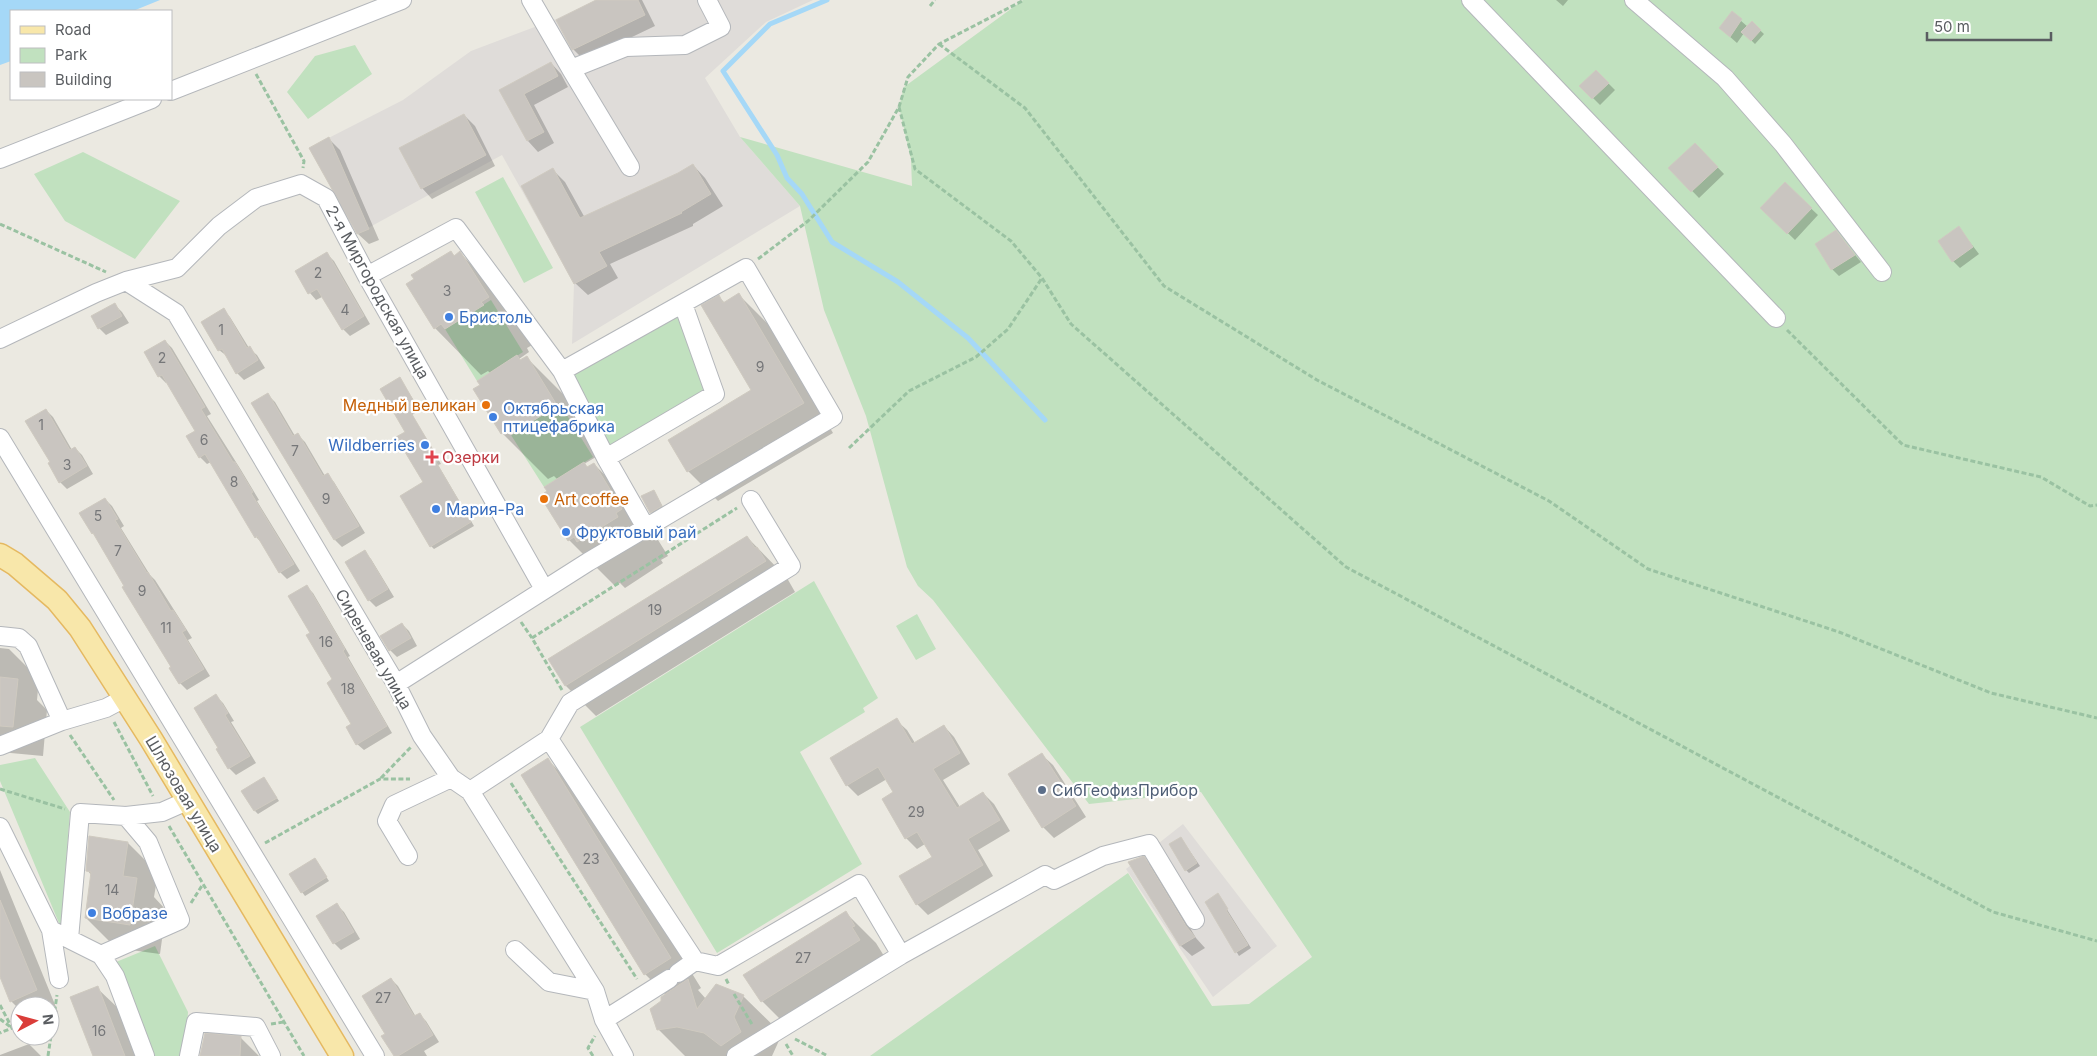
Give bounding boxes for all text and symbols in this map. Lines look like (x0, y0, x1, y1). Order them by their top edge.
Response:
legend (10, 10, 172, 100)
scale bar (1927, 10, 2051, 42)
text: 50 m (1934, 17, 1970, 36)
text: Road (55, 20, 91, 39)
text: Park (55, 45, 88, 64)
text: Building (55, 70, 112, 89)
street label: 2-я Миргородская улица (322, 202, 434, 382)
house number: 2 (314, 264, 322, 281)
house number: 3 (443, 282, 451, 299)
house number: 4 (340, 301, 350, 318)
place label: Бристоль (459, 307, 533, 327)
marker: Бристоль (443, 311, 455, 323)
house number: 1 (218, 321, 224, 338)
house number: 2 (158, 349, 166, 366)
house number: 9 (756, 358, 764, 375)
place label: Медный великан (343, 395, 476, 415)
place label: Октябрьская птицефабрика (503, 398, 615, 436)
marker: Медный великан (480, 399, 492, 411)
marker: Октябрьская птицефабрика (487, 411, 499, 423)
house number: 1 (38, 416, 44, 433)
house number: 6 (200, 431, 208, 448)
place label: Wildberries (328, 435, 415, 455)
marker: Wildberries (419, 439, 431, 451)
house number: 7 (291, 442, 299, 459)
place label: Озерки (442, 447, 499, 467)
marker: Озерки (426, 451, 438, 463)
house number: 3 (63, 456, 71, 473)
house number: 8 (230, 473, 238, 490)
place label: Art coffee (554, 489, 629, 509)
house number: 9 (322, 490, 330, 507)
marker: Art coffee (538, 493, 550, 505)
place label: Мария-Ра (446, 499, 524, 519)
marker: Мария-Ра (430, 503, 442, 515)
house number: 5 (94, 507, 102, 524)
place label: Фруктовый рай (576, 522, 696, 542)
marker: Фруктовый рай (560, 526, 572, 538)
house number: 7 (114, 542, 122, 559)
house number: 9 (138, 582, 146, 599)
street label: Сиреневая улица (331, 585, 417, 713)
house number: 19 (648, 601, 662, 618)
house number: 11 (160, 619, 172, 636)
house number: 16 (319, 633, 333, 650)
house number: 18 (341, 680, 355, 697)
street label: Шлюзовая улица (141, 732, 227, 856)
place label: СибГеофизПрибор (1052, 780, 1198, 800)
marker: СибГеофизПрибор (1036, 784, 1048, 796)
house number: 29 (907, 803, 925, 820)
house number: 23 (582, 850, 600, 867)
house number: 14 (105, 881, 119, 898)
place label: Вобразе (102, 903, 168, 923)
marker: Вобразе (86, 907, 98, 919)
house number: 27 (795, 949, 811, 966)
house number: 27 (375, 989, 391, 1006)
north arrow (10, 996, 60, 1046)
text: N (39, 1013, 57, 1026)
house number: 16 (92, 1022, 106, 1039)

